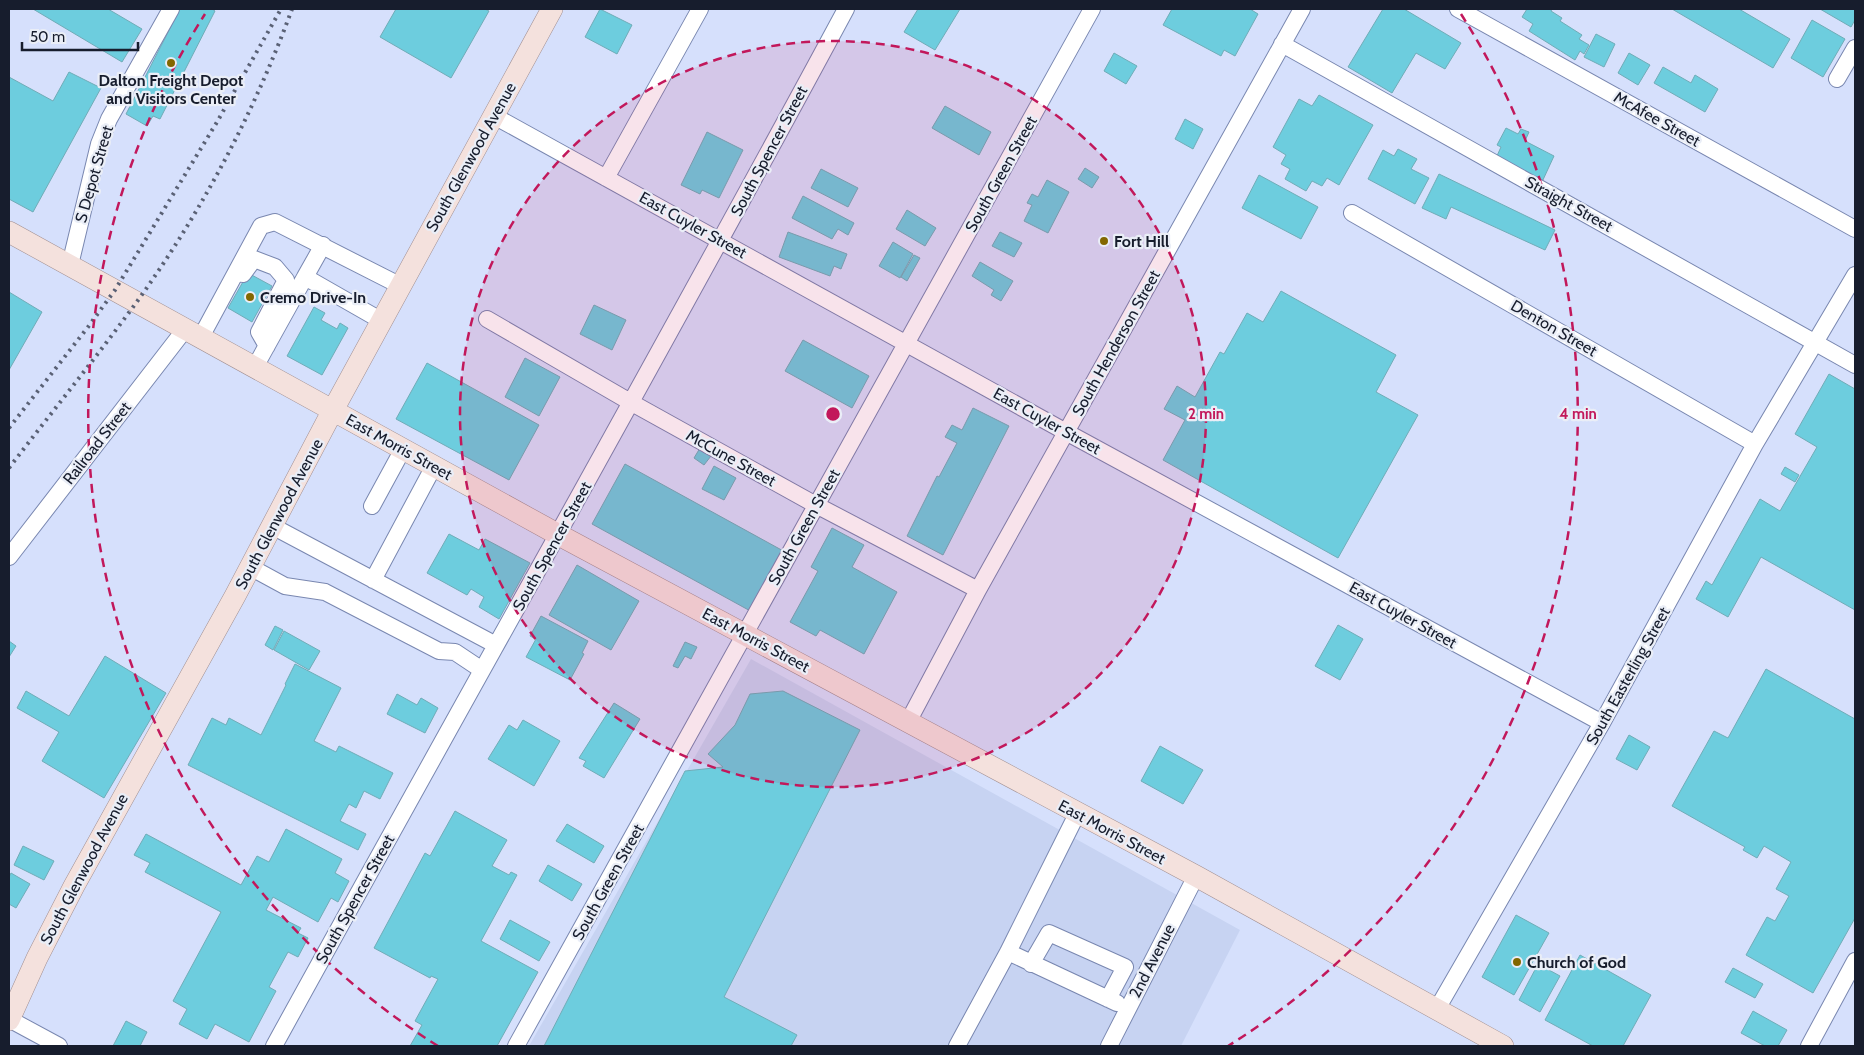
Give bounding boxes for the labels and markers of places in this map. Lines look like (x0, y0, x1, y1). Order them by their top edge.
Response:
marker: Dalton Freight Depot and Visitors Center (165, 57, 177, 69)
place label: Dalton Freight Depot and Visitors Center (99, 71, 244, 108)
place label: Fort Hill (1114, 232, 1169, 251)
marker: Fort Hill (1098, 235, 1110, 247)
place label: Cremo Drive-In (260, 288, 366, 307)
marker: Cremo Drive-In (244, 291, 256, 303)
centre of rings (824, 405, 842, 423)
place label: Church of God (1527, 953, 1626, 972)
marker: Church of God (1511, 956, 1523, 968)

